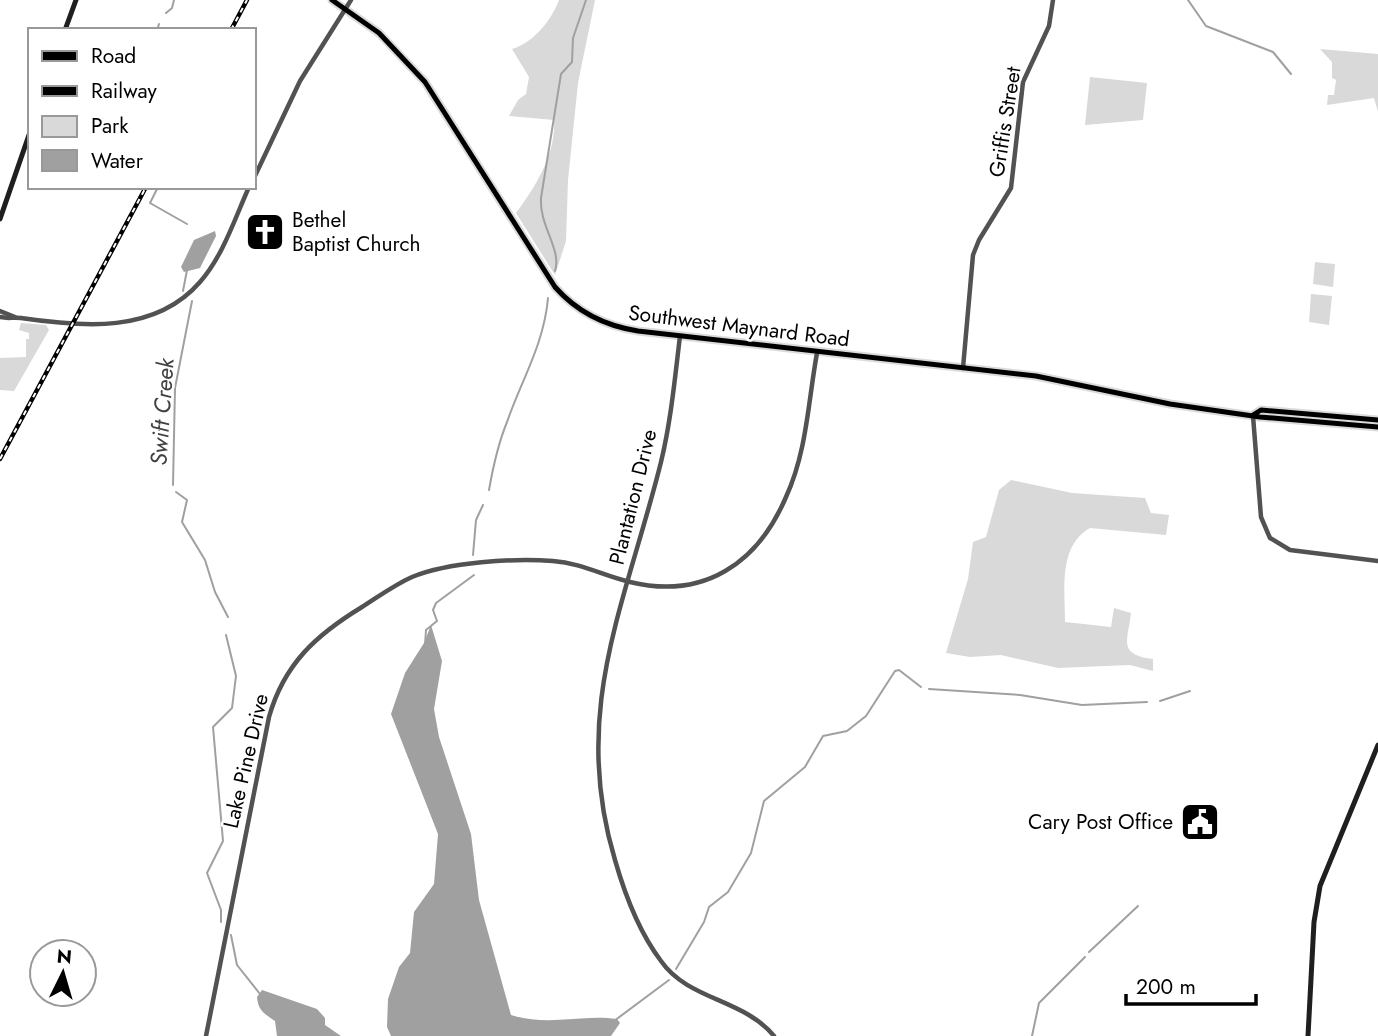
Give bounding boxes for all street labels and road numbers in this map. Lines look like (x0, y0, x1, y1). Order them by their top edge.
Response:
street label: Griffis Street (981, 65, 1029, 179)
street label: Southwest Maynard Road (627, 298, 851, 354)
street label: Plantation Drive (602, 426, 664, 568)
street label: Lake Pine Drive (216, 691, 276, 831)

